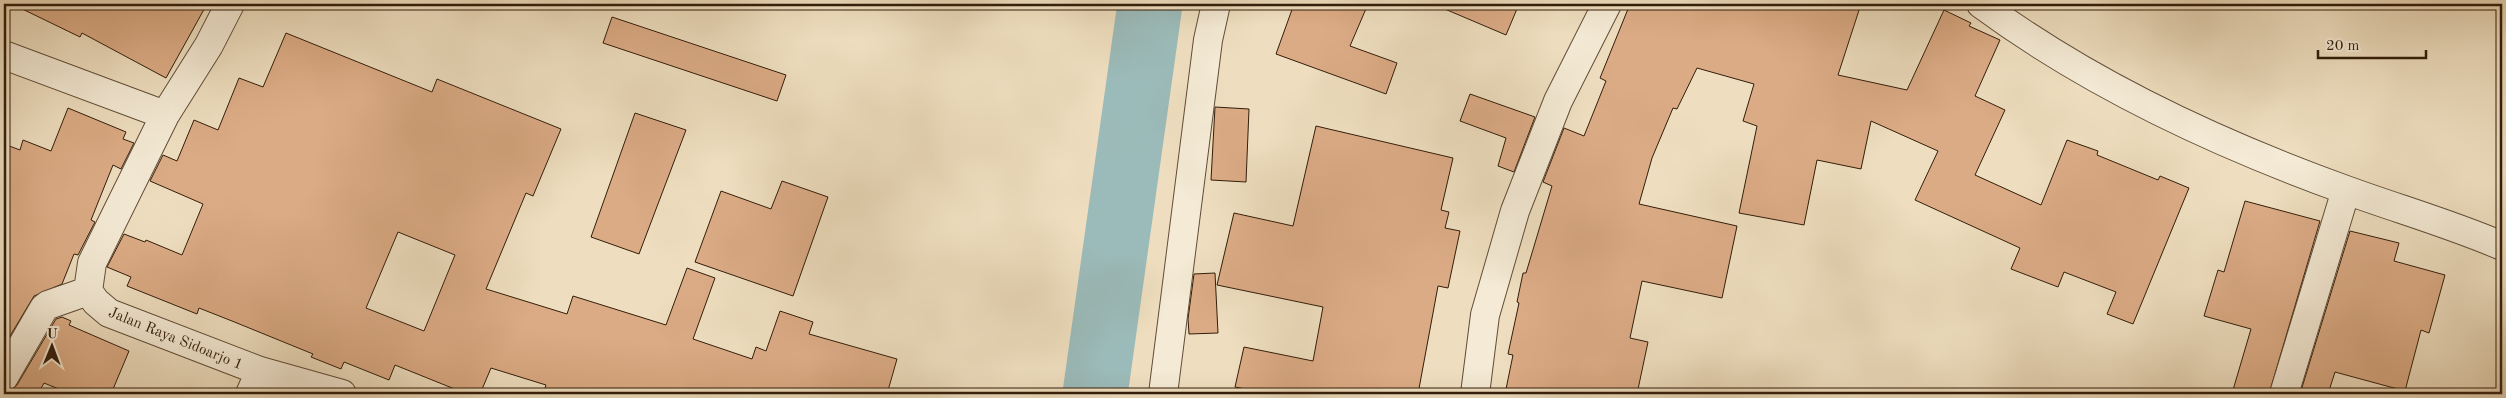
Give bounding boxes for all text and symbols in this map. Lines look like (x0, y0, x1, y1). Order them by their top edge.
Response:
scale bar (2318, 28, 2426, 60)
text: 20 m (2326, 39, 2360, 54)
street label: Jalan Raya Sidoarjo 1 (106, 306, 245, 373)
north arrow (28, 320, 78, 370)
text: U (47, 327, 58, 341)

